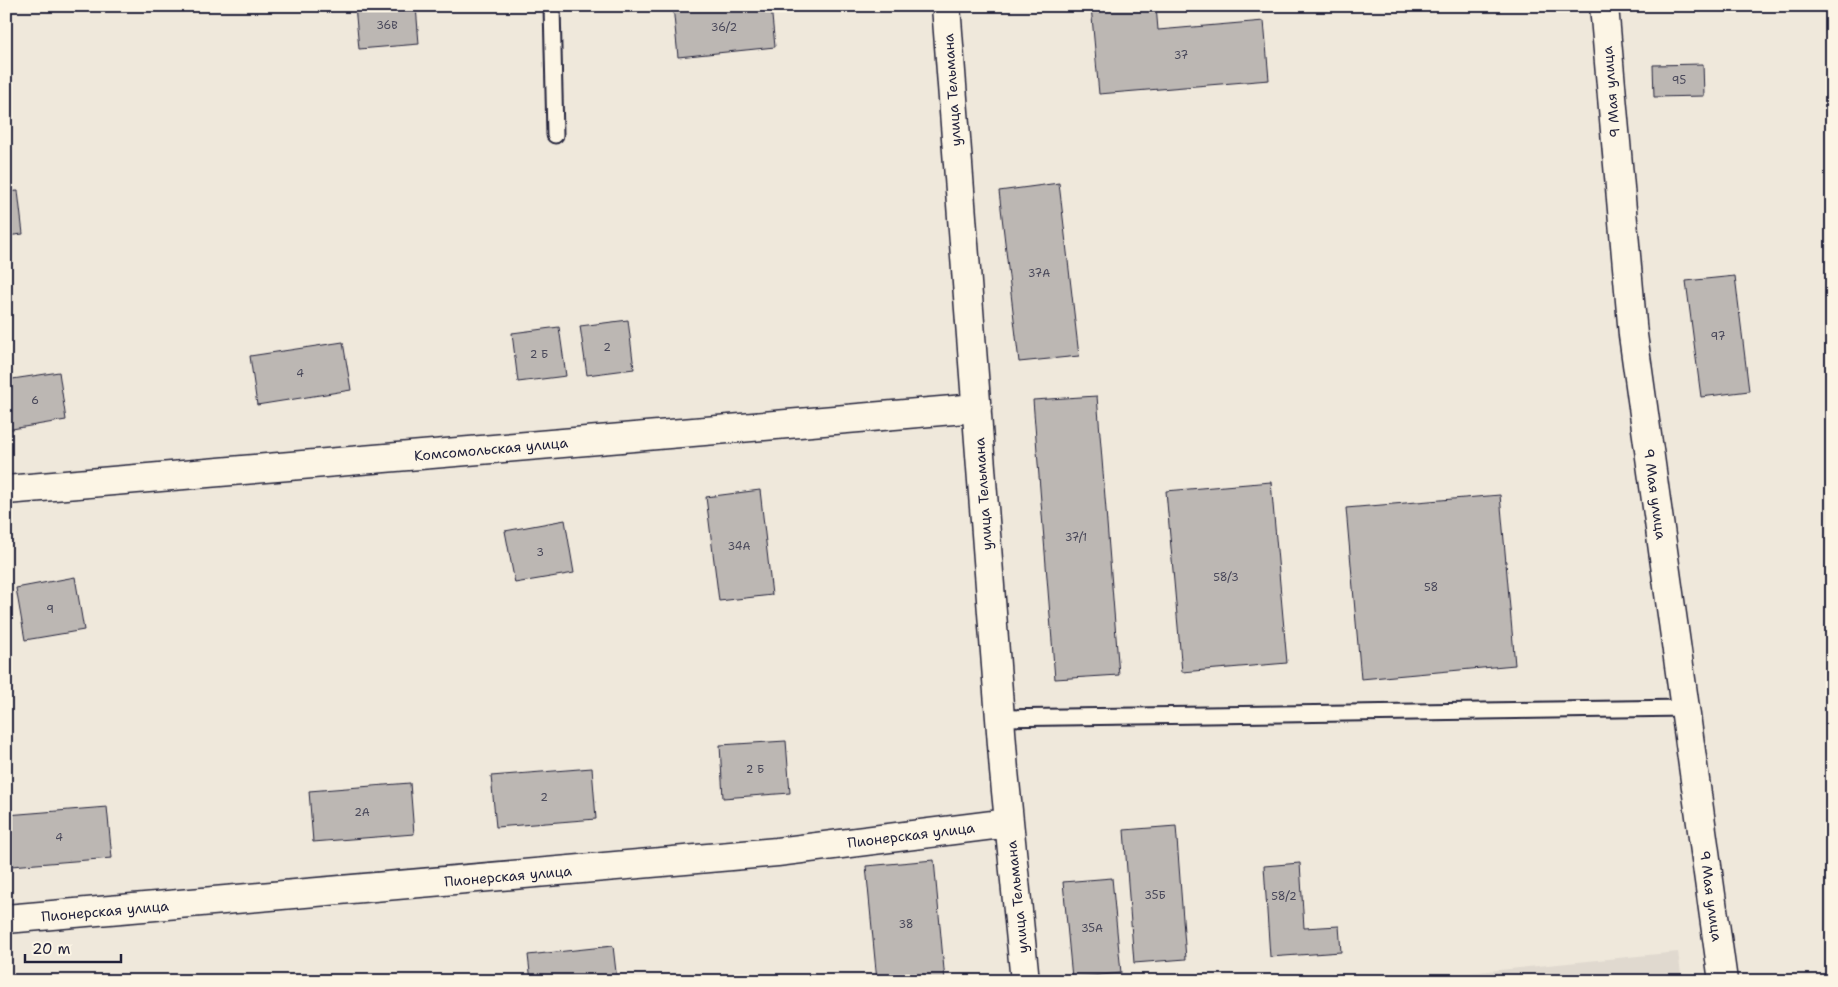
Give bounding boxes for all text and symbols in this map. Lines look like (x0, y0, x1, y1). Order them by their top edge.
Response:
house number: 36В (376, 18, 398, 33)
house number: 36/2 (711, 20, 737, 35)
street label: улица Тельмана (939, 33, 965, 147)
street label: 9 Мая улица (1598, 45, 1624, 138)
house number: 37 (1174, 48, 1189, 63)
house number: 95 (1672, 73, 1686, 88)
house number: 37А (1028, 266, 1050, 281)
house number: 97 (1711, 329, 1726, 344)
house number: 2 (603, 340, 611, 355)
house number: 2 Б (530, 347, 548, 362)
house number: 4 (296, 366, 304, 381)
house number: 6 (31, 393, 39, 408)
street label: Комсомольская улица (413, 433, 569, 465)
street label: улица Тельмана (970, 437, 996, 551)
street label: 9 Мая улица (1640, 447, 1670, 541)
house number: 37/1 (1065, 530, 1087, 545)
house number: 34А (728, 539, 750, 554)
house number: 3 (536, 545, 544, 560)
house number: 58/3 (1213, 570, 1239, 585)
house number: 58 (1424, 580, 1438, 595)
house number: 9 (46, 602, 54, 617)
house number: 2 Б (746, 762, 764, 777)
house number: 2 (540, 790, 548, 805)
house number: 2А (354, 805, 370, 820)
street label: Пионерская улица (846, 818, 976, 852)
house number: 4 (55, 830, 63, 845)
street label: улица Тельмана (1002, 840, 1032, 954)
street label: 9 Мая улица (1696, 849, 1726, 943)
street label: Пионерская улица (443, 861, 573, 891)
house number: 35Б (1144, 888, 1166, 903)
house number: 58/2 (1271, 889, 1297, 904)
street label: Пионерская улица (40, 896, 170, 926)
house number: 38 (898, 917, 914, 932)
house number: 35А (1081, 921, 1103, 936)
scale bar (25, 932, 121, 964)
text: 20 m (32, 939, 71, 959)

